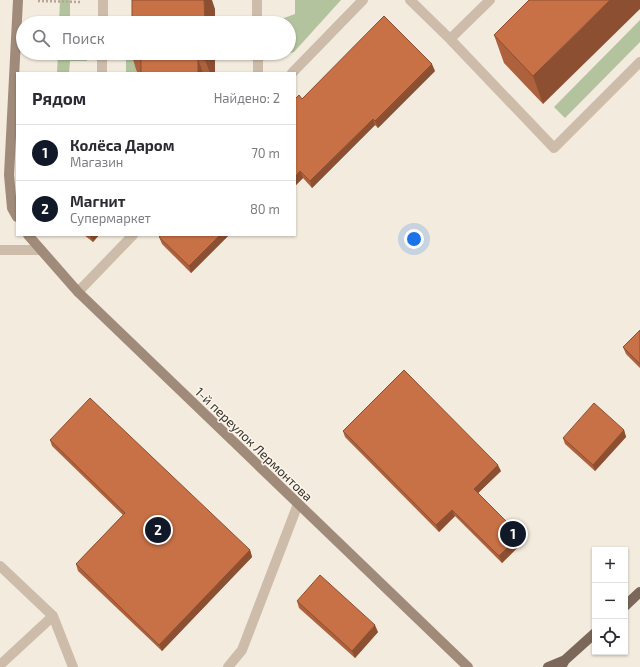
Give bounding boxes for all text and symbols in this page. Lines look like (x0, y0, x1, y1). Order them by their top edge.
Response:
search box (16, 16, 296, 60)
icon: search (30, 27, 52, 49)
text: Поиск (62, 29, 105, 47)
text: Рядом (32, 88, 86, 108)
text: Найдено: 2 (214, 90, 280, 106)
text: Колёса Даром (70, 136, 174, 154)
text: 1 (42, 145, 48, 161)
text: 70 m (251, 145, 280, 161)
text: Магазин (70, 154, 123, 170)
text: Магнит (70, 192, 125, 210)
text: 2 (41, 201, 49, 217)
text: 80 m (250, 201, 280, 217)
text: Супермаркет (70, 210, 151, 226)
your location (404, 229, 424, 249)
street label: 1-й переулок Лермонтова (192, 384, 316, 504)
pin: 2 (145, 515, 171, 545)
pin: 1 (500, 519, 526, 549)
map controls (592, 547, 628, 655)
button: + (592, 547, 628, 583)
button: − (592, 583, 628, 619)
button: locate (592, 619, 628, 655)

